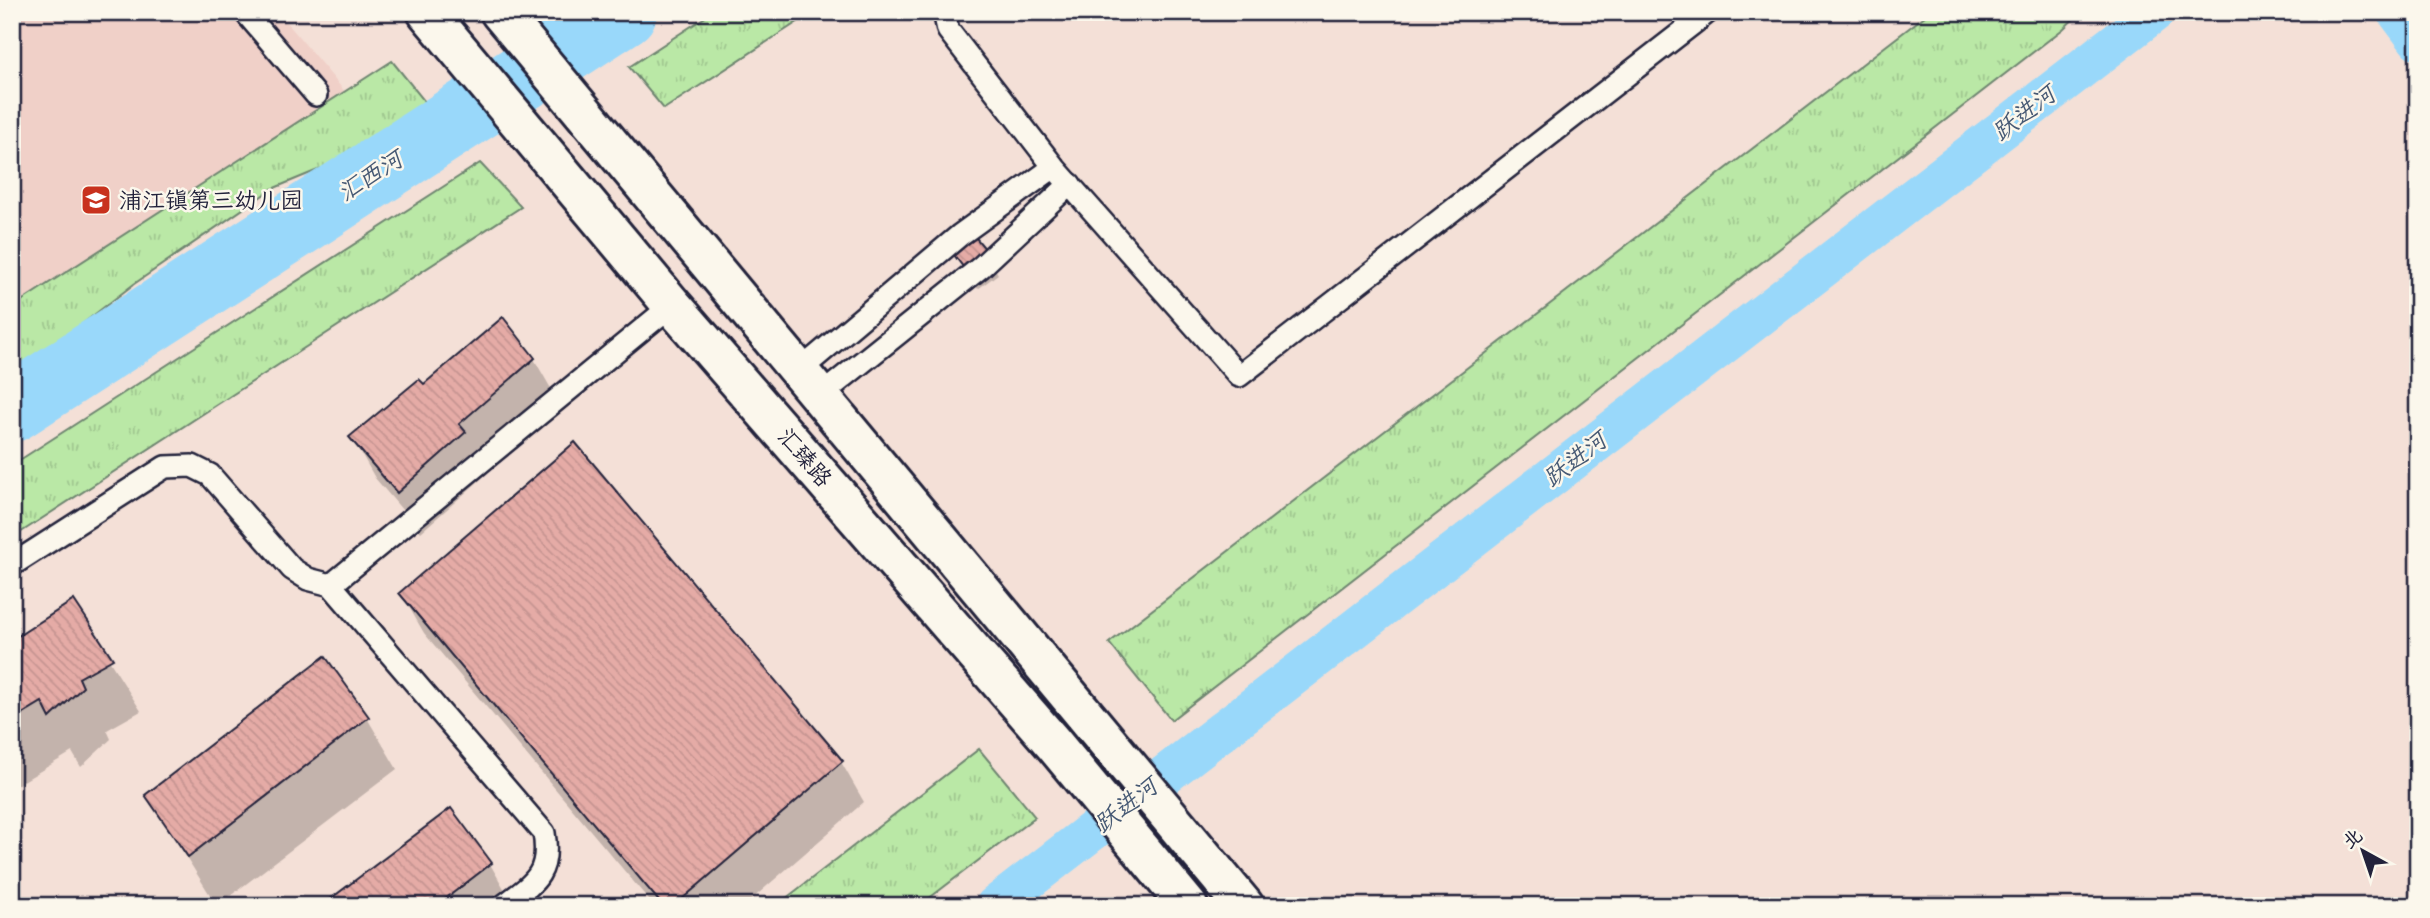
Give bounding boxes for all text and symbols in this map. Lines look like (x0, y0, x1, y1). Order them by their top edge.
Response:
water label: 跃进河 (1987, 77, 2064, 146)
water label: 汇西河 (332, 142, 411, 207)
school or university icon: 浦江镇第三幼儿园 (79, 183, 113, 217)
place label: 浦江镇第三幼儿园 (119, 187, 303, 214)
street label: 汇臻路 (772, 422, 837, 492)
water label: 跃进河 (1538, 423, 1615, 492)
water label: 跃进河 (1089, 769, 1166, 838)
north arrow (2328, 816, 2398, 886)
text: 北 (2338, 824, 2367, 853)

